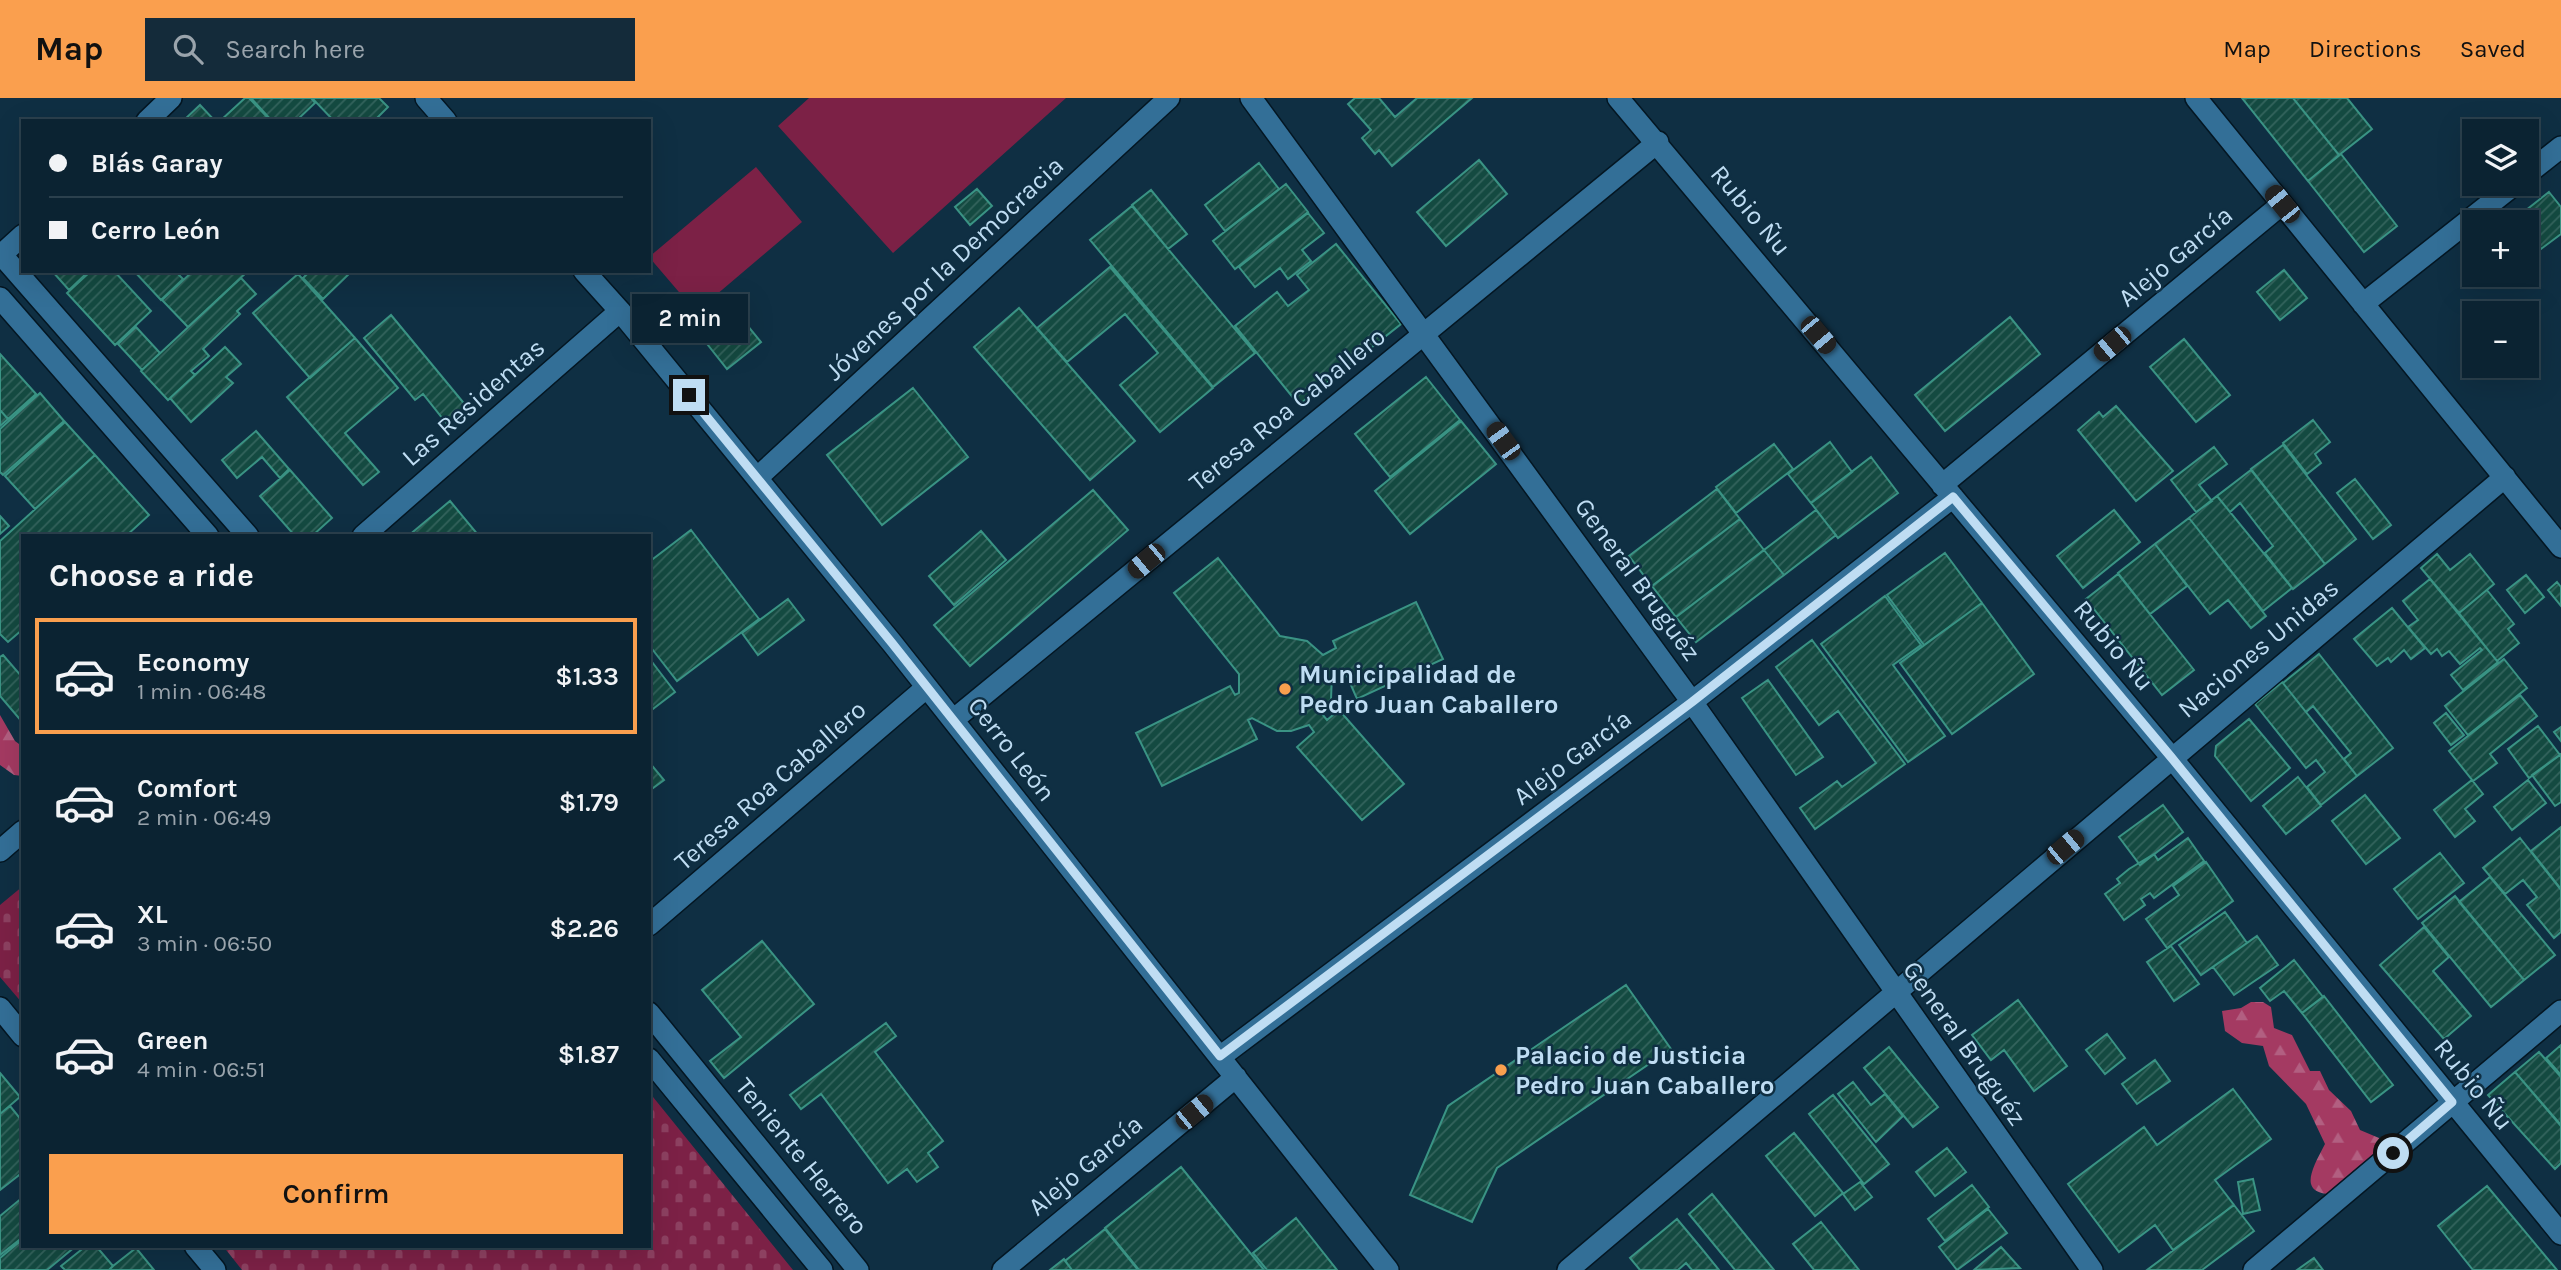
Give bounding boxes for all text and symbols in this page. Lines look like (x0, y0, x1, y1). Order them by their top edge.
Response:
search box (145, 18, 635, 81)
text: Map (35, 30, 103, 68)
icon: search (169, 30, 207, 68)
text: Search here (225, 34, 365, 65)
text: Map (2223, 35, 2271, 63)
text: Directions (2309, 35, 2422, 63)
text: Saved (2460, 35, 2526, 63)
map controls (2462, 119, 2539, 378)
button: layers (2462, 119, 2539, 196)
text: Blás Garay (91, 148, 223, 179)
street label: Jóvenes por la Democracia (819, 150, 1070, 387)
street label: Rubio Ñu (1704, 159, 1797, 262)
car (2261, 181, 2304, 227)
street label: Alejo García (2112, 199, 2239, 313)
button: + (2462, 210, 2539, 287)
text: Cerro León (91, 215, 221, 246)
callout: 2 min (631, 294, 747, 342)
button: − (2462, 301, 2539, 378)
text: 2 min (659, 305, 721, 332)
car (1797, 312, 1840, 358)
street label: Teresa Roa Caballero (1183, 321, 1392, 498)
car (2090, 322, 2135, 366)
street label: Las Residentas (396, 332, 551, 473)
route end (673, 379, 705, 411)
car (1483, 418, 1524, 464)
street label: General Bruguéz (1568, 492, 1707, 667)
car (1124, 539, 1169, 583)
text: Choose a ride (49, 557, 254, 594)
street label: Naciones Unidas (2172, 572, 2345, 725)
street label: Rubio Ñu (2067, 594, 2160, 697)
icon: car (53, 645, 116, 708)
text: Economy (137, 647, 249, 678)
place label: Municipalidad de Pedro Juan Caballero (1299, 659, 1559, 720)
text: $1.33 (555, 661, 619, 692)
text: 1 min · 06:48 (137, 678, 266, 705)
marker: Municipalidad de Pedro Juan Caballero (1277, 681, 1293, 697)
street label: Cerro León (961, 691, 1062, 808)
street label: Teresa Roa Caballero (668, 694, 872, 877)
street label: Alejo García (1507, 703, 1638, 812)
icon: car (53, 771, 116, 834)
text: Comfort (137, 773, 238, 804)
text: $1.79 (559, 787, 619, 818)
text: 2 min · 06:49 (137, 804, 271, 831)
car (2043, 825, 2088, 869)
icon: car (53, 897, 116, 960)
text: XL (137, 899, 168, 930)
text: $2.26 (550, 913, 619, 944)
text: 3 min · 06:50 (137, 930, 272, 957)
street label: General Bruguéz (1896, 955, 2033, 1132)
icon: car (53, 1023, 116, 1086)
text: Green (137, 1025, 209, 1056)
street label: Rubio Ñu (2427, 1032, 2520, 1136)
text: $1.87 (558, 1039, 619, 1070)
place label: Palacio de Justicia Pedro Juan Caballero (1515, 1040, 1775, 1101)
text: 4 min · 06:51 (137, 1056, 265, 1083)
marker: Palacio de Justicia Pedro Juan Caballero (1493, 1062, 1509, 1078)
street label: Teniente Herrero (729, 1072, 874, 1241)
car (1172, 1091, 1217, 1133)
street label: Alejo García (1022, 1108, 1149, 1222)
route start (2377, 1137, 2409, 1169)
button: Confirm (49, 1154, 623, 1234)

